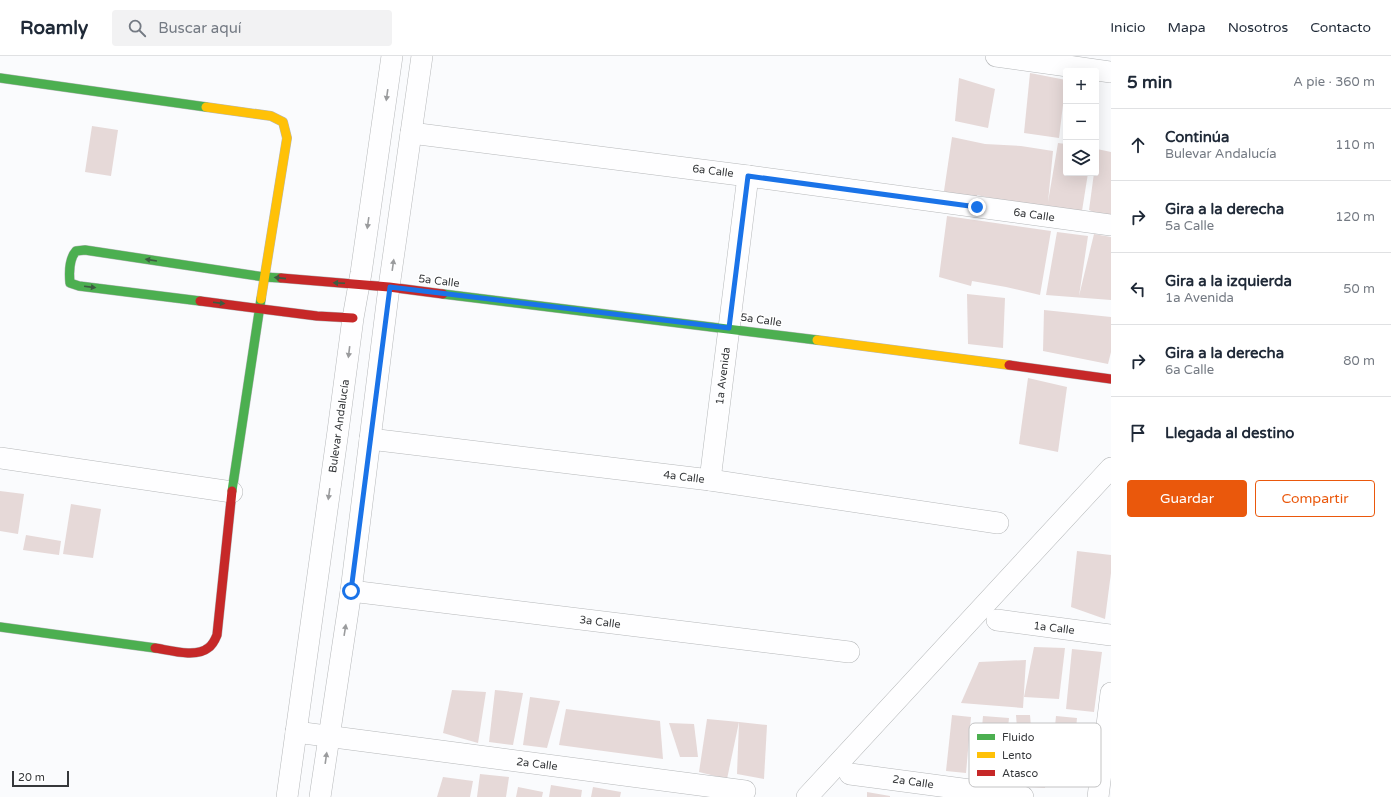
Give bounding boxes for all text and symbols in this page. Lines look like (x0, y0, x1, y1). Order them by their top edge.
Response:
search box (112, 10, 392, 46)
text: Roamly (20, 17, 88, 39)
icon: search (126, 17, 148, 39)
text: Buscar aquí (158, 19, 242, 37)
text: Inicio (1110, 19, 1146, 36)
text: Mapa (1168, 19, 1206, 36)
text: Nosotros (1228, 19, 1288, 36)
text: Contacto (1310, 19, 1371, 36)
map controls (1063, 68, 1099, 176)
button: + (1063, 68, 1099, 104)
text: 5 min (1127, 72, 1172, 93)
text: A pie · 360 m (1293, 74, 1375, 90)
one-way arrow (384, 89, 390, 101)
button: − (1063, 104, 1099, 140)
text: Continúa (1165, 128, 1229, 146)
icon: ahead (1127, 134, 1149, 156)
text: 110 m (1335, 137, 1375, 153)
button: layers (1063, 140, 1099, 176)
text: Bulevar Andalucía (1165, 146, 1277, 162)
street label: 6a Calle (692, 162, 734, 180)
route end (968, 198, 986, 216)
text: Gira a la derecha (1165, 200, 1284, 218)
street label: 6a Calle (1013, 206, 1055, 224)
icon: right (1127, 206, 1149, 228)
text: 120 m (1335, 209, 1375, 225)
one-way arrow (365, 217, 371, 229)
text: 5a Calle (1165, 218, 1214, 234)
one-way arrow (145, 257, 157, 263)
one-way arrow (389, 259, 396, 271)
street label: 5a Calle (418, 272, 460, 290)
text: Gira a la izquierda (1165, 272, 1292, 290)
one-way arrow (274, 275, 286, 282)
icon: left (1127, 278, 1149, 300)
one-way arrow (332, 280, 345, 286)
text: 50 m (1343, 281, 1375, 297)
one-way arrow (84, 284, 96, 290)
text: 1a Avenida (1165, 290, 1234, 306)
one-way arrow (213, 300, 225, 306)
street label: 5a Calle (740, 311, 782, 329)
text: Gira a la derecha (1165, 344, 1284, 362)
one-way arrow (346, 346, 352, 358)
street label: 1a Avenida (713, 346, 733, 406)
icon: right (1127, 350, 1149, 372)
text: 80 m (1343, 353, 1375, 369)
text: 6a Calle (1165, 362, 1214, 378)
street label: Bulevar Andalucía (326, 378, 352, 474)
icon: arrive (1127, 422, 1149, 444)
text: Llegada al destino (1165, 424, 1294, 442)
street label: 4a Calle (663, 468, 705, 486)
button: Guardar (1127, 480, 1247, 517)
button: Compartir (1255, 480, 1375, 517)
one-way arrow (326, 488, 332, 501)
route start (342, 582, 360, 600)
street label: 3a Calle (579, 613, 621, 631)
street label: 1a Calle (1033, 619, 1075, 637)
one-way arrow (342, 624, 348, 636)
legend (969, 723, 1101, 787)
text: Fluido (1002, 731, 1035, 744)
text: Lento (1002, 749, 1032, 762)
one-way arrow (323, 752, 329, 764)
street label: 2a Calle (516, 755, 558, 773)
text: Atasco (1002, 767, 1038, 780)
scale bar (12, 769, 69, 788)
text: 20 m (18, 771, 45, 784)
street label: 2a Calle (892, 773, 934, 791)

